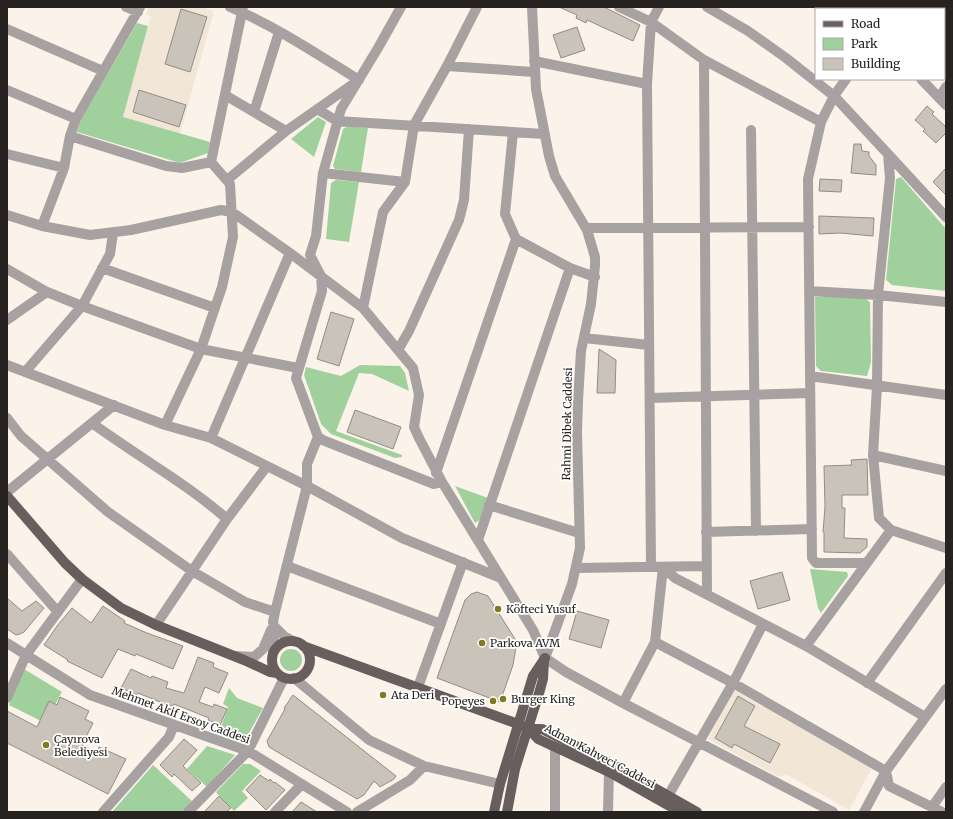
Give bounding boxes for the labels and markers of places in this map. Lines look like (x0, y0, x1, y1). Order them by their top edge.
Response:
place label: Köfteci Yusuf (506, 602, 577, 616)
marker: Köfteci Yusuf (493, 604, 503, 614)
place label: Parkova AVM (490, 636, 560, 650)
marker: Parkova AVM (477, 638, 487, 648)
place label: Ata Deri (390, 688, 435, 702)
marker: Ata Deri (378, 690, 388, 700)
place label: Burger King (511, 692, 575, 706)
place label: Popeyes (441, 694, 485, 708)
marker: Burger King (498, 694, 508, 704)
marker: Popeyes (488, 696, 498, 706)
place label: Çayırova Belediyesi (54, 732, 108, 759)
marker: Çayırova Belediyesi (41, 740, 51, 750)

